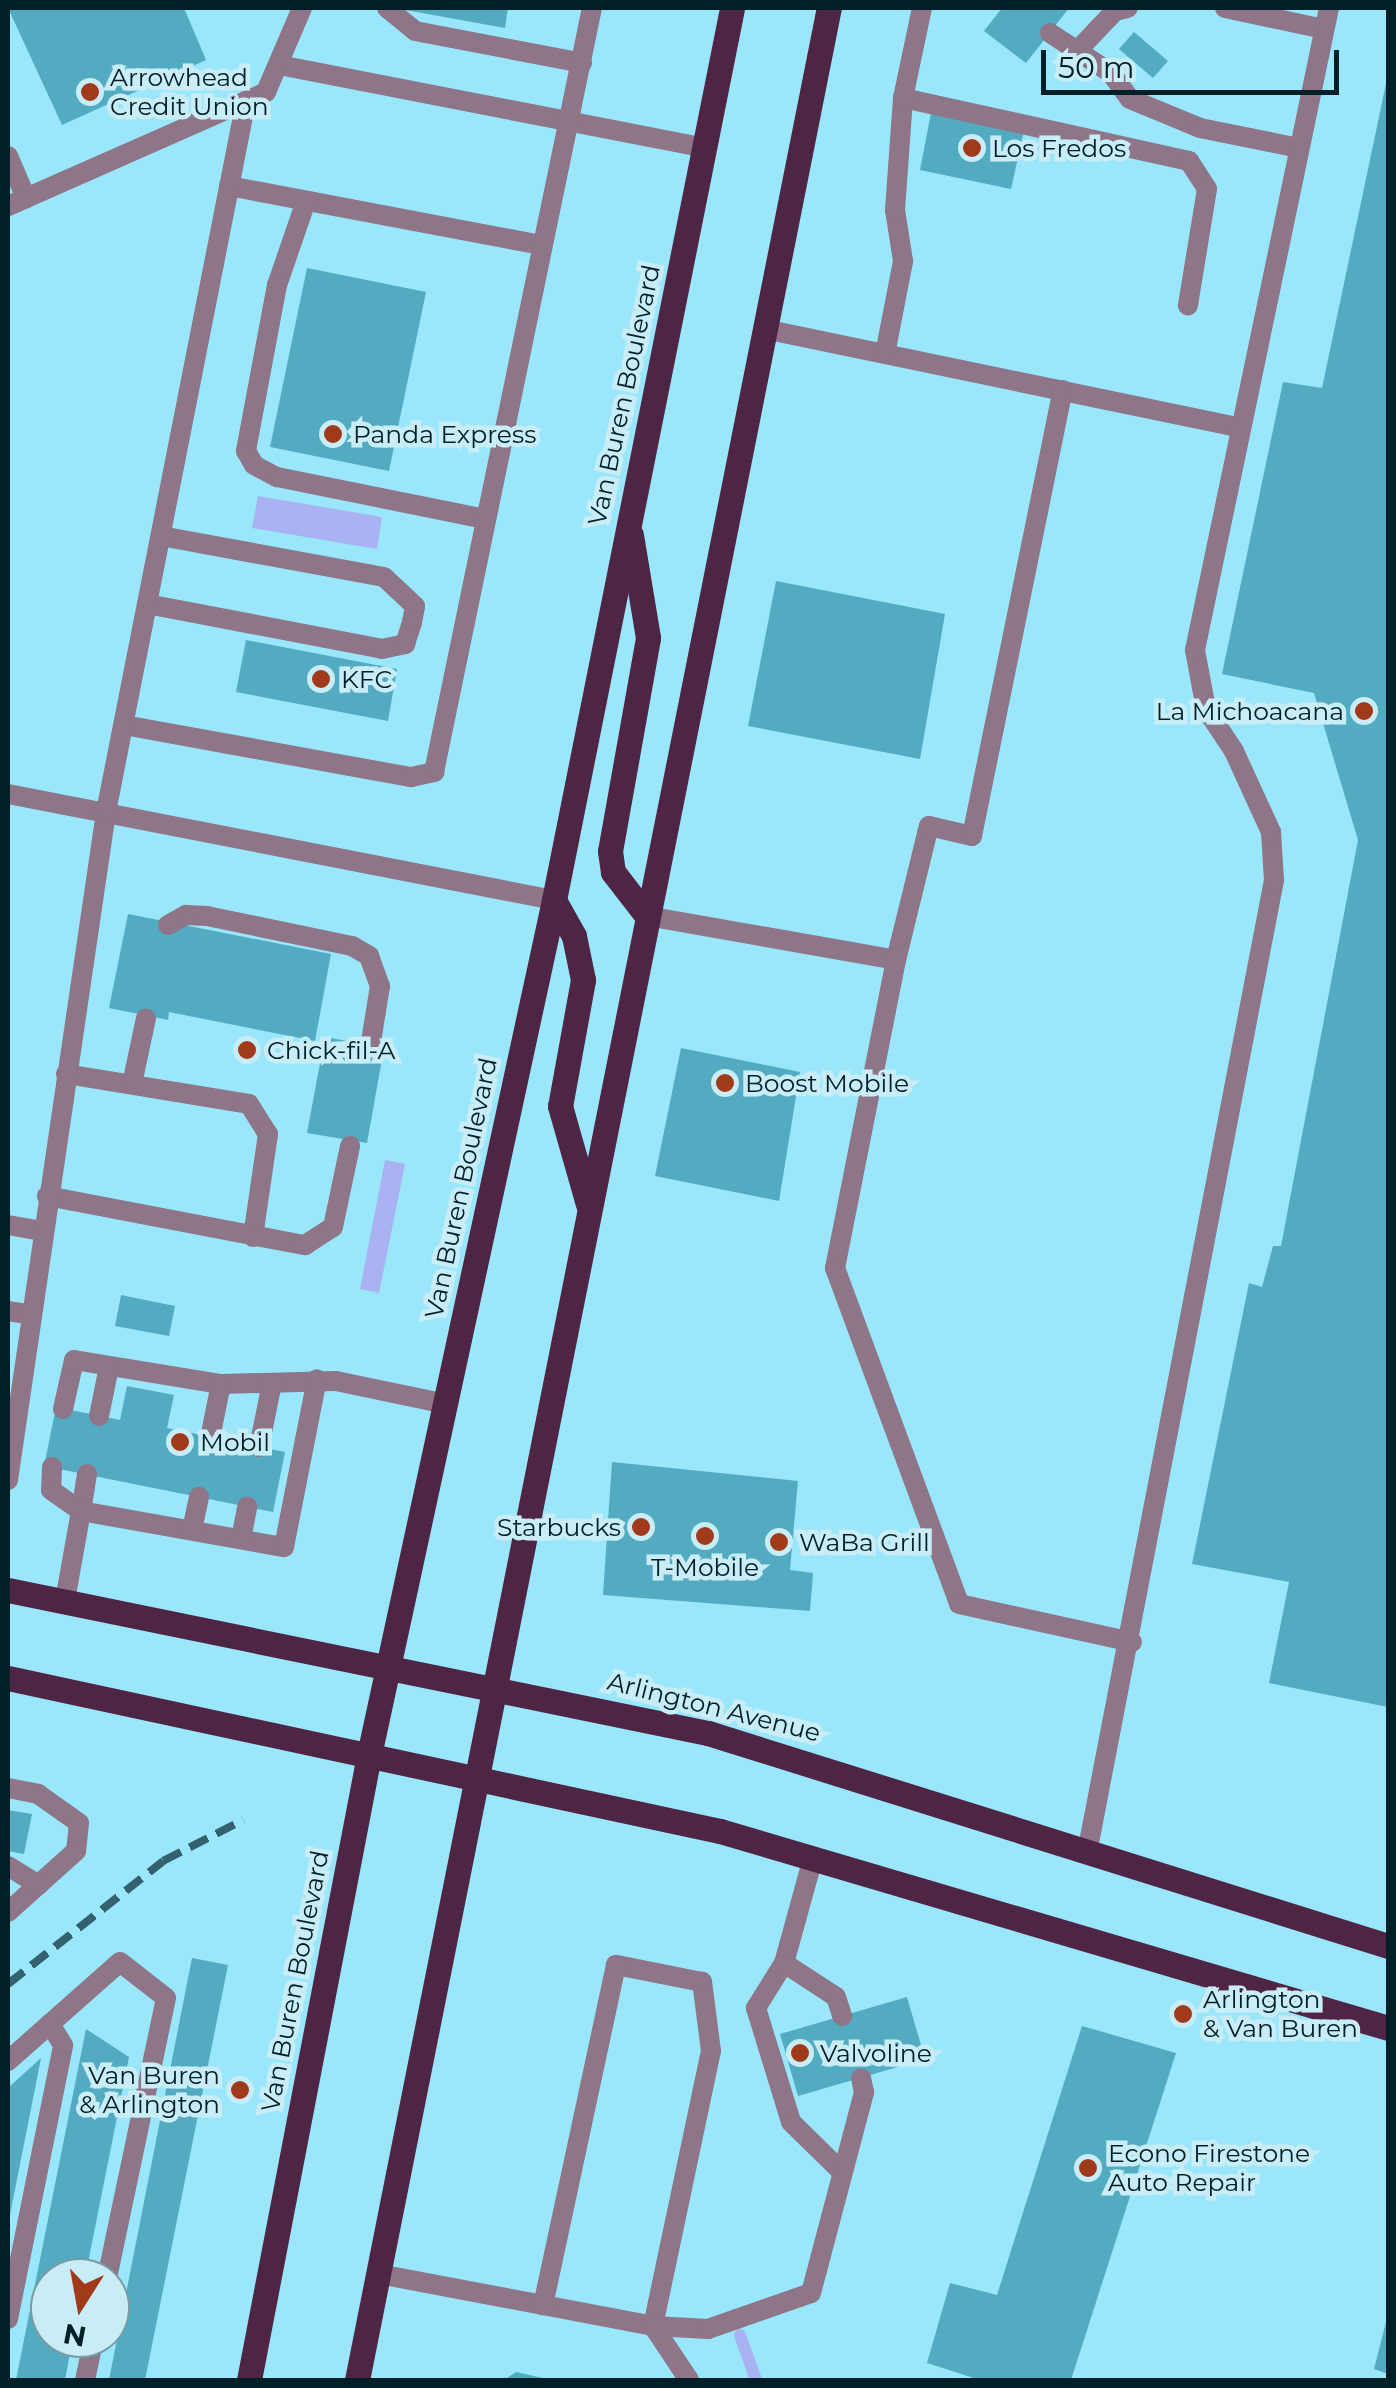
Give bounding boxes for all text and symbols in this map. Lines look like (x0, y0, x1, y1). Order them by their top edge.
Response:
scale bar (1046, 30, 1344, 92)
text: 50 m (1058, 49, 1135, 86)
place label: Arrowhead Credit Union (110, 63, 269, 122)
marker: Arrowhead Credit Union (79, 81, 101, 103)
place label: Los Fredos (992, 133, 1126, 163)
marker: Los Fredos (961, 137, 983, 159)
street label: Van Buren Boulevard (582, 262, 666, 528)
place label: Panda Express (353, 419, 536, 449)
marker: Panda Express (322, 423, 344, 445)
place label: KFC (341, 664, 392, 694)
marker: KFC (310, 668, 332, 690)
place label: La Michoacana (1156, 696, 1344, 726)
marker: La Michoacana (1353, 700, 1375, 722)
place label: Chick-fil-A (267, 1035, 395, 1065)
marker: Chick-fil-A (236, 1039, 258, 1061)
street label: Van Buren Boulevard (419, 1055, 503, 1321)
place label: Boost Mobile (745, 1068, 909, 1098)
marker: Boost Mobile (714, 1072, 736, 1094)
place label: Mobil (200, 1427, 270, 1457)
marker: Mobil (169, 1431, 191, 1453)
place label: Starbucks (497, 1512, 621, 1542)
marker: Starbucks (630, 1516, 652, 1538)
marker: T-Mobile (694, 1525, 716, 1547)
place label: WaBa Grill (799, 1527, 930, 1557)
marker: WaBa Grill (768, 1531, 790, 1553)
place label: T-Mobile (651, 1552, 759, 1582)
street label: Arlington Avenue (604, 1666, 824, 1748)
street label: Van Buren Boulevard (255, 1848, 335, 2114)
place label: Arlington & Van Buren (1203, 1985, 1358, 2044)
marker: Arlington & Van Buren (1172, 2003, 1194, 2025)
place label: Valvoline (820, 2038, 932, 2068)
marker: Valvoline (789, 2042, 811, 2064)
place label: Van Buren & Arlington (79, 2061, 220, 2120)
marker: Van Buren & Arlington (229, 2079, 251, 2101)
place label: Econo Firestone Auto Repair (1108, 2139, 1310, 2198)
marker: Econo Firestone Auto Repair (1077, 2157, 1099, 2179)
north arrow (30, 2258, 130, 2358)
text: N (60, 2317, 89, 2354)

